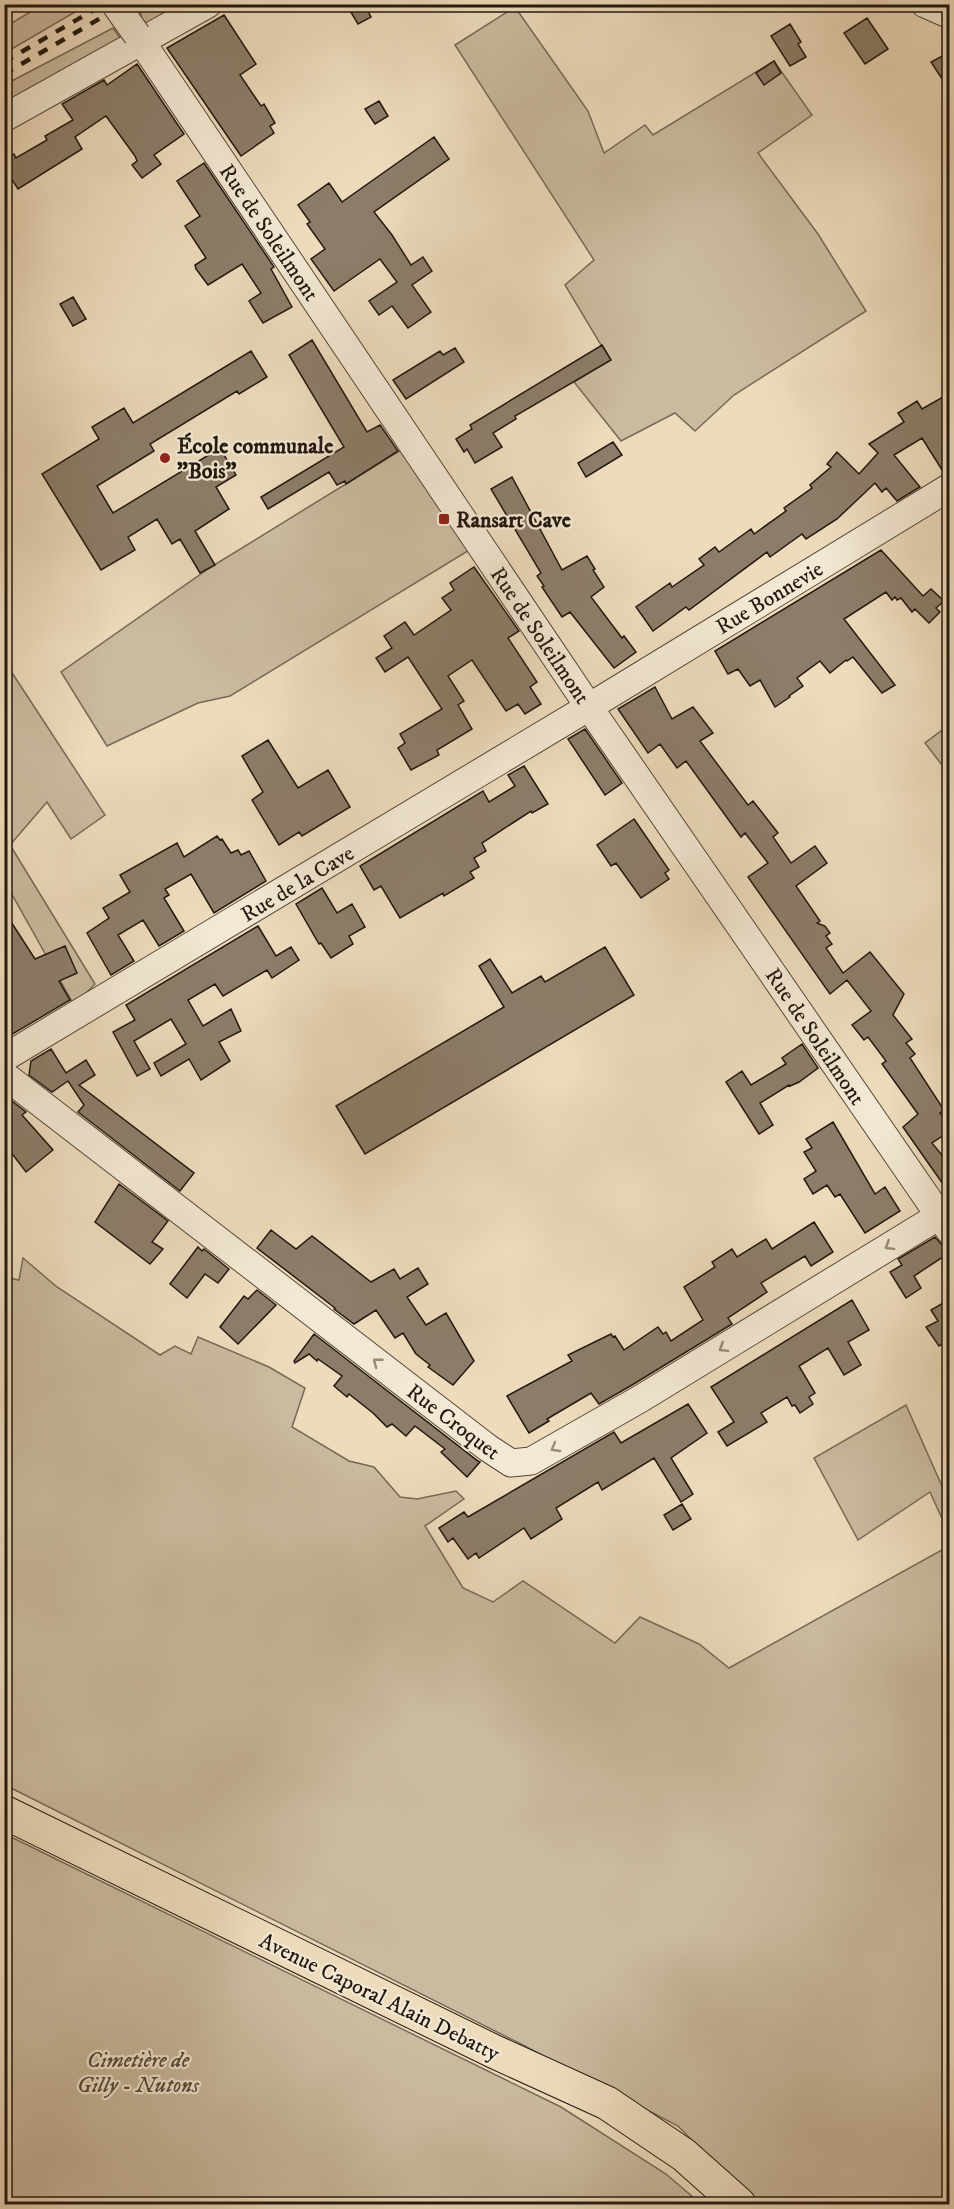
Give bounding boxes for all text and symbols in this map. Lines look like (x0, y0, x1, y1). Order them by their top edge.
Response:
street label: Rue de Soleilmont (213, 159, 325, 307)
place label: École communale "Bois" (177, 432, 333, 485)
marker: École communale "Bois" (158, 451, 172, 465)
place label: Ransart Cave (456, 507, 571, 534)
marker: Ransart Cave (437, 512, 451, 526)
street label: Rue Bonnevie (711, 556, 828, 641)
street label: Rue de Soleilmont (484, 562, 596, 710)
street label: Rue de la Cave (236, 840, 359, 929)
street label: Rue de Soleilmont (759, 963, 871, 1111)
one-way arrow (885, 1239, 895, 1251)
one-way arrow (719, 1341, 729, 1353)
one-way arrow (372, 1358, 383, 1369)
street label: Rue Croquet (401, 1378, 505, 1466)
one-way arrow (551, 1440, 561, 1452)
street label: Avenue Caporal Alain Debatty (255, 1927, 504, 2068)
park label: Cimetière de Gilly - Nutons (77, 2047, 200, 2099)

